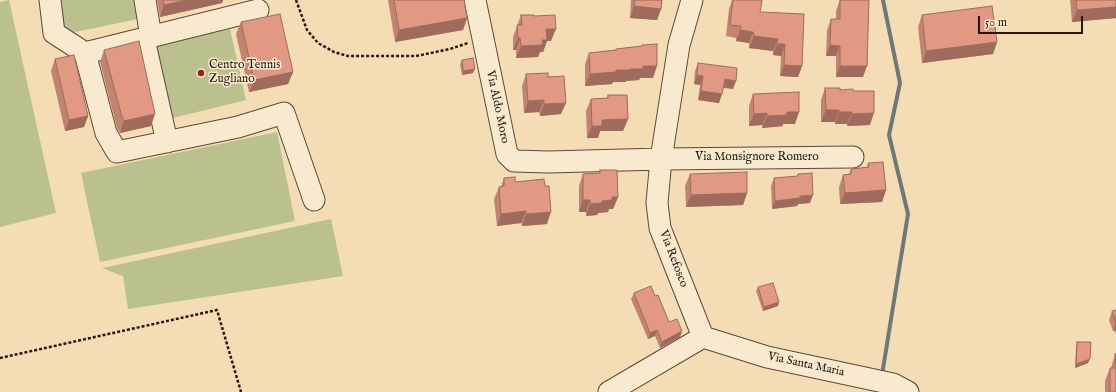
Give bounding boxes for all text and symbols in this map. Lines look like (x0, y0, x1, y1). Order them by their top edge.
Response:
scale bar (980, 8, 1085, 34)
text: 50 m (985, 15, 1007, 30)
place label: Centro Tennis Zugliano (209, 59, 280, 87)
marker: Centro Tennis Zugliano (196, 68, 206, 78)
street label: Via Aldo Moro (482, 69, 512, 145)
street label: Via Monsignore Romero (695, 151, 819, 165)
street label: Via Refosco (656, 228, 690, 290)
street label: Via Santa Maria (766, 350, 846, 380)

